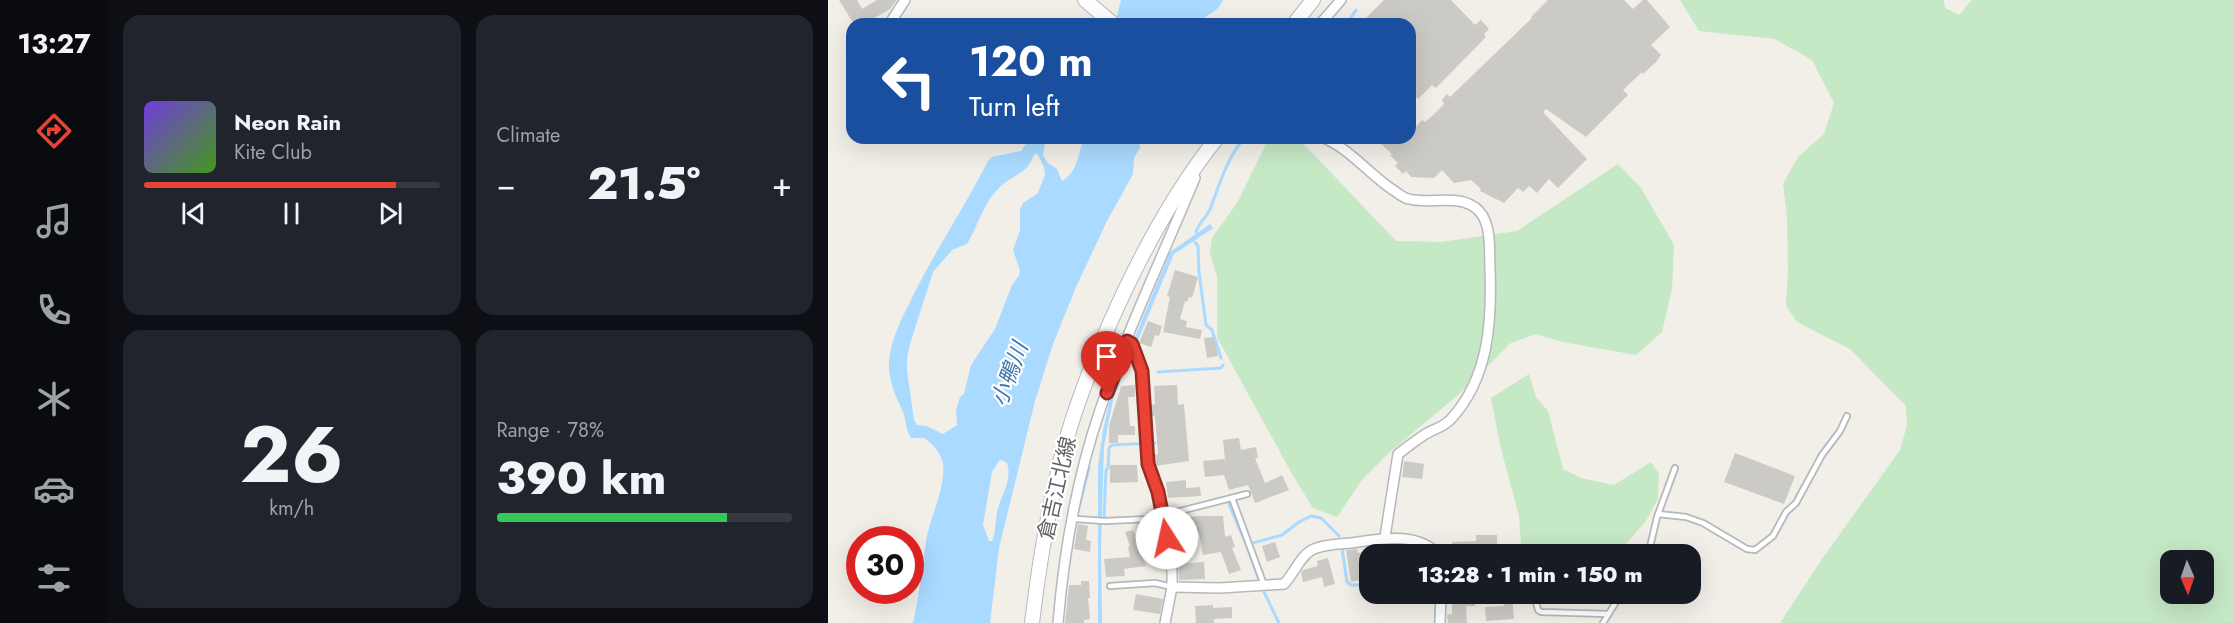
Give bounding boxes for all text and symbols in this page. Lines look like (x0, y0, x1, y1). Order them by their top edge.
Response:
text: 13:27 (17, 24, 91, 63)
text: 120 m (969, 31, 1093, 92)
icon: left (870, 42, 948, 120)
text: Turn left (969, 87, 1059, 126)
text: Neon Rain (234, 106, 341, 138)
icon: directions (33, 110, 75, 152)
text: Climate (497, 121, 560, 150)
text: Kite Club (234, 138, 312, 167)
text: 21.5° (587, 151, 700, 216)
text: − (497, 161, 516, 208)
text: + (772, 161, 792, 208)
icon: previous (177, 197, 210, 230)
icon: pause (275, 197, 308, 230)
icon: next (374, 197, 407, 230)
icon: music (33, 200, 75, 242)
icon: phone (33, 289, 75, 331)
pin (1081, 331, 1132, 393)
water label: 小鴨川 (983, 336, 1036, 410)
icon: arrive (1090, 340, 1123, 373)
icon: climate (33, 378, 75, 420)
text: 26 (240, 399, 343, 511)
text: Range · 78% (497, 416, 604, 445)
street label: 倉吉江北線 (1031, 433, 1083, 543)
text: 390 km (497, 446, 666, 511)
icon: car (33, 468, 75, 510)
text: km/h (269, 494, 314, 523)
position arrow (1135, 506, 1199, 570)
speed limit sign: 30 (846, 526, 924, 604)
north arrow (2160, 550, 2214, 604)
map controls (2160, 550, 2214, 604)
icon: filters (33, 557, 75, 599)
text: 13:28 · 1 min · 150 m (1417, 558, 1643, 590)

